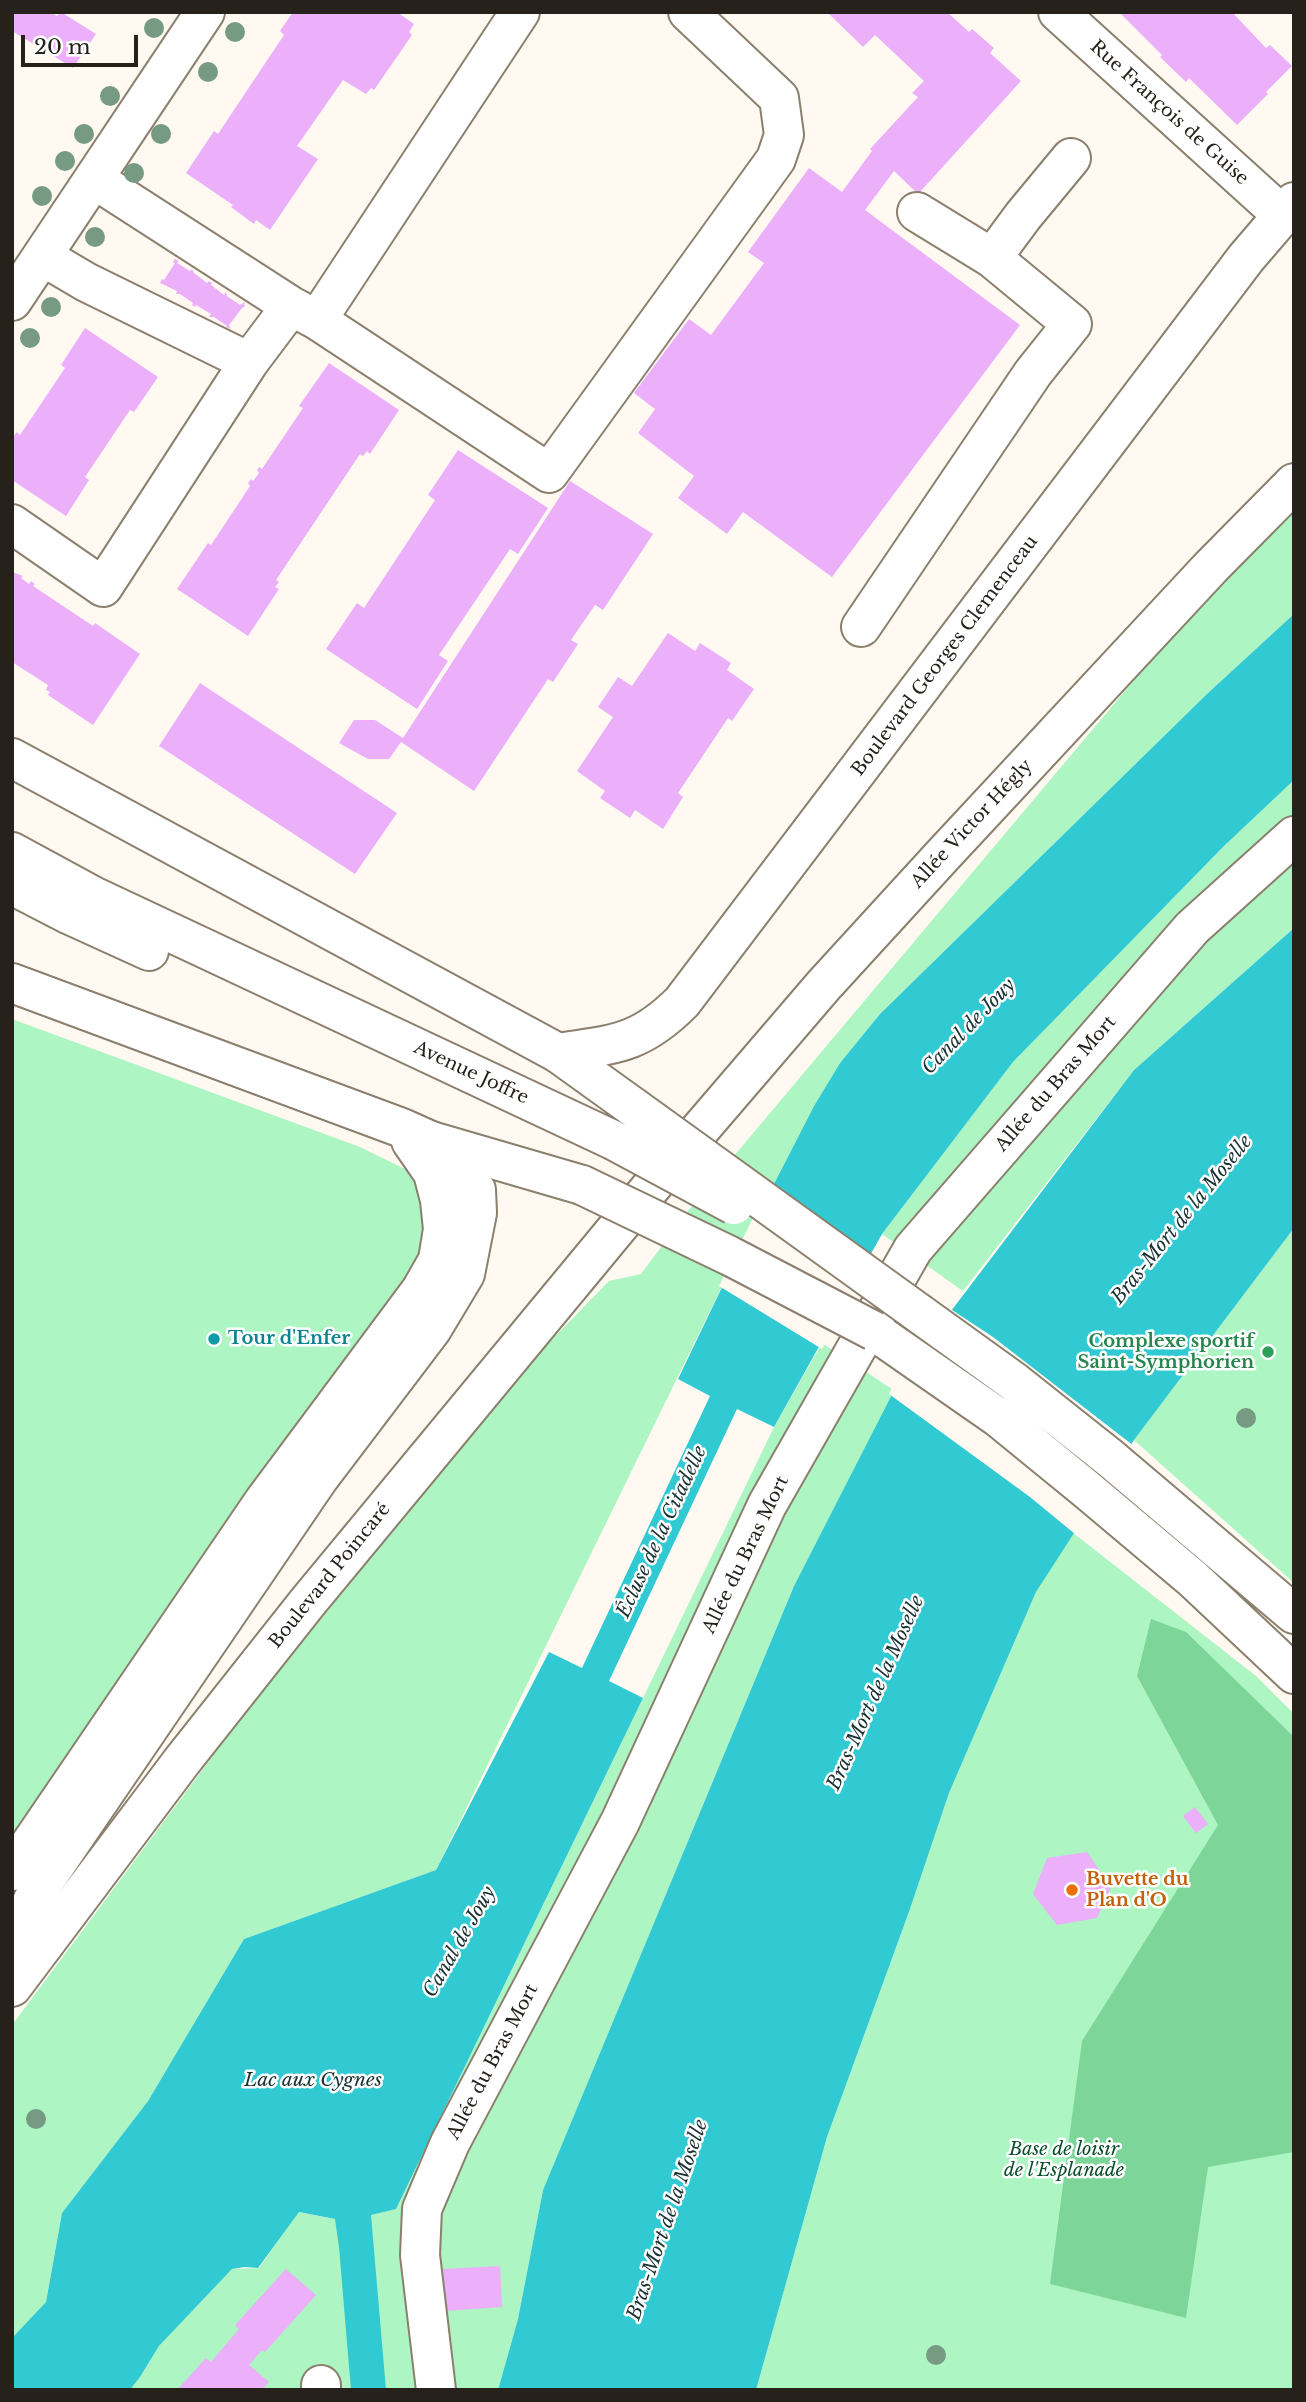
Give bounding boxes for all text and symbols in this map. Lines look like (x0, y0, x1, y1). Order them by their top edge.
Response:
scale bar (24, 21, 142, 65)
text: 20 m (34, 34, 91, 60)
street label: Rue François de Guise (1085, 36, 1253, 190)
street label: Boulevard Georges Clemenceau (847, 532, 1043, 780)
street label: Allée Victor Hégly (907, 755, 1037, 893)
water label: Canal de Jouy (918, 974, 1020, 1080)
street label: Allée du Bras Mort (991, 1012, 1121, 1156)
street label: Avenue Joffre (410, 1037, 532, 1109)
water label: Bras-Mort de la Moselle (1107, 1131, 1257, 1309)
place label: Tour d'Enfer (228, 1328, 350, 1350)
marker: Tour d'Enfer (206, 1331, 222, 1347)
place label: Complexe sportif Saint-Symphorien (1078, 1331, 1254, 1374)
marker: Complexe sportif Saint-Symphorien (1260, 1344, 1276, 1360)
water label: Écluse de la Citadelle (612, 1443, 712, 1621)
street label: Allée du Bras Mort (698, 1473, 794, 1637)
street label: Boulevard Poincaré (265, 1499, 395, 1653)
water label: Bras-Mort de la Moselle (823, 1592, 929, 1794)
place label: Buvette du Plan d'O (1086, 1869, 1188, 1912)
marker: Buvette du Plan d'O (1064, 1882, 1080, 1898)
water label: Canal de Jouy (419, 1883, 501, 2001)
street label: Allée du Bras Mort (443, 1981, 543, 2143)
water label: Lac aux Cygnes (244, 2070, 382, 2092)
water label: Bras-Mort de la Moselle (623, 2117, 713, 2323)
park label: Base de loisir de l'Esplanade (1004, 2139, 1124, 2182)

